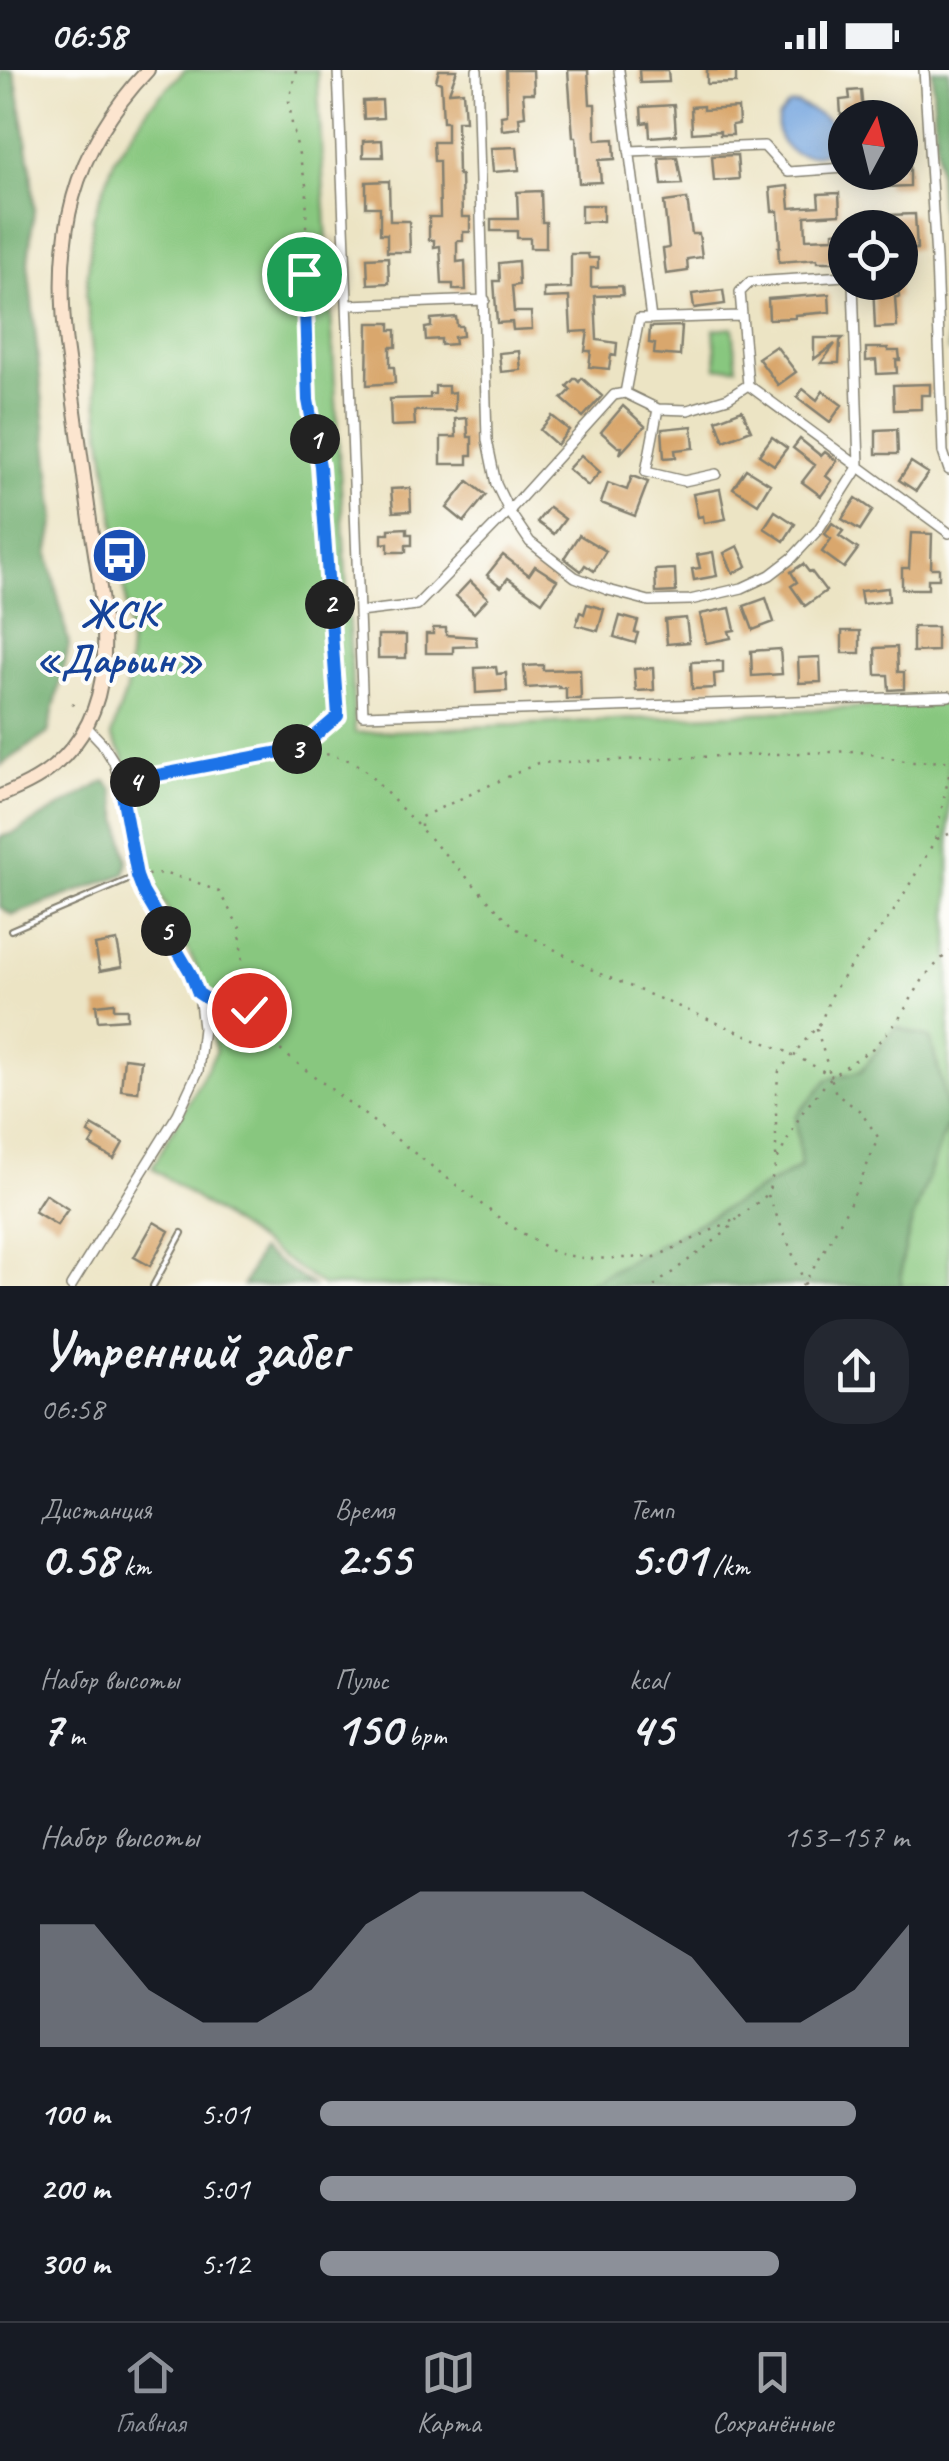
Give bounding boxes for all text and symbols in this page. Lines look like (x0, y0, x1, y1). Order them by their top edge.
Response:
text: 06:58 (50, 12, 126, 59)
north arrow (828, 100, 918, 190)
map controls (828, 100, 918, 300)
button: locate (828, 210, 918, 300)
pin (262, 232, 347, 317)
icon: arrive (277, 247, 332, 302)
pin: 1 (290, 414, 340, 464)
text: 1 (309, 421, 321, 456)
bus stop icon: ЖСК «Дарьин» (89, 525, 149, 585)
pin: 2 (305, 579, 355, 629)
text: 2 (324, 586, 336, 621)
place label: ЖСК «Дарьин» (35, 589, 203, 685)
pin: 3 (272, 724, 322, 774)
text: 3 (291, 731, 303, 766)
pin: 4 (110, 757, 160, 807)
text: 4 (129, 764, 141, 799)
pin: 5 (141, 906, 191, 956)
text: 5 (160, 913, 172, 948)
pin (207, 968, 292, 1053)
icon: check (222, 983, 277, 1038)
text: Утренний забег (40, 1315, 347, 1385)
button: share (804, 1319, 909, 1424)
text: 06:58 (40, 1388, 104, 1429)
text: Дистанция (40, 1492, 152, 1527)
text: Время (335, 1492, 394, 1527)
text: Темп (629, 1492, 674, 1527)
text: 0.58 (40, 1527, 117, 1590)
text: 2:55 (335, 1527, 410, 1590)
text: 5:01 (629, 1527, 706, 1590)
text: km (117, 1548, 151, 1583)
text: /km (706, 1548, 749, 1583)
text: Набор высоты (40, 1662, 179, 1697)
text: Пульс (335, 1662, 389, 1697)
text: kcal (629, 1662, 666, 1697)
text: 7 (40, 1697, 62, 1760)
text: 150 (335, 1697, 401, 1760)
text: 45 (629, 1697, 674, 1760)
text: m (62, 1718, 85, 1753)
text: bpm (401, 1718, 447, 1753)
text: Набор высоты (40, 1816, 199, 1857)
text: 153–157 m (783, 1816, 909, 1857)
text: 100 m (40, 2093, 109, 2134)
text: 5:01 (200, 2093, 250, 2134)
text: 200 m (40, 2168, 109, 2209)
text: 5:01 (200, 2168, 250, 2209)
text: 300 m (40, 2243, 109, 2284)
text: 5:12 (200, 2243, 250, 2284)
tab: Главная (116, 2345, 186, 2440)
tab: Карта (417, 2345, 481, 2440)
tab: Сохранённые (712, 2345, 833, 2440)

